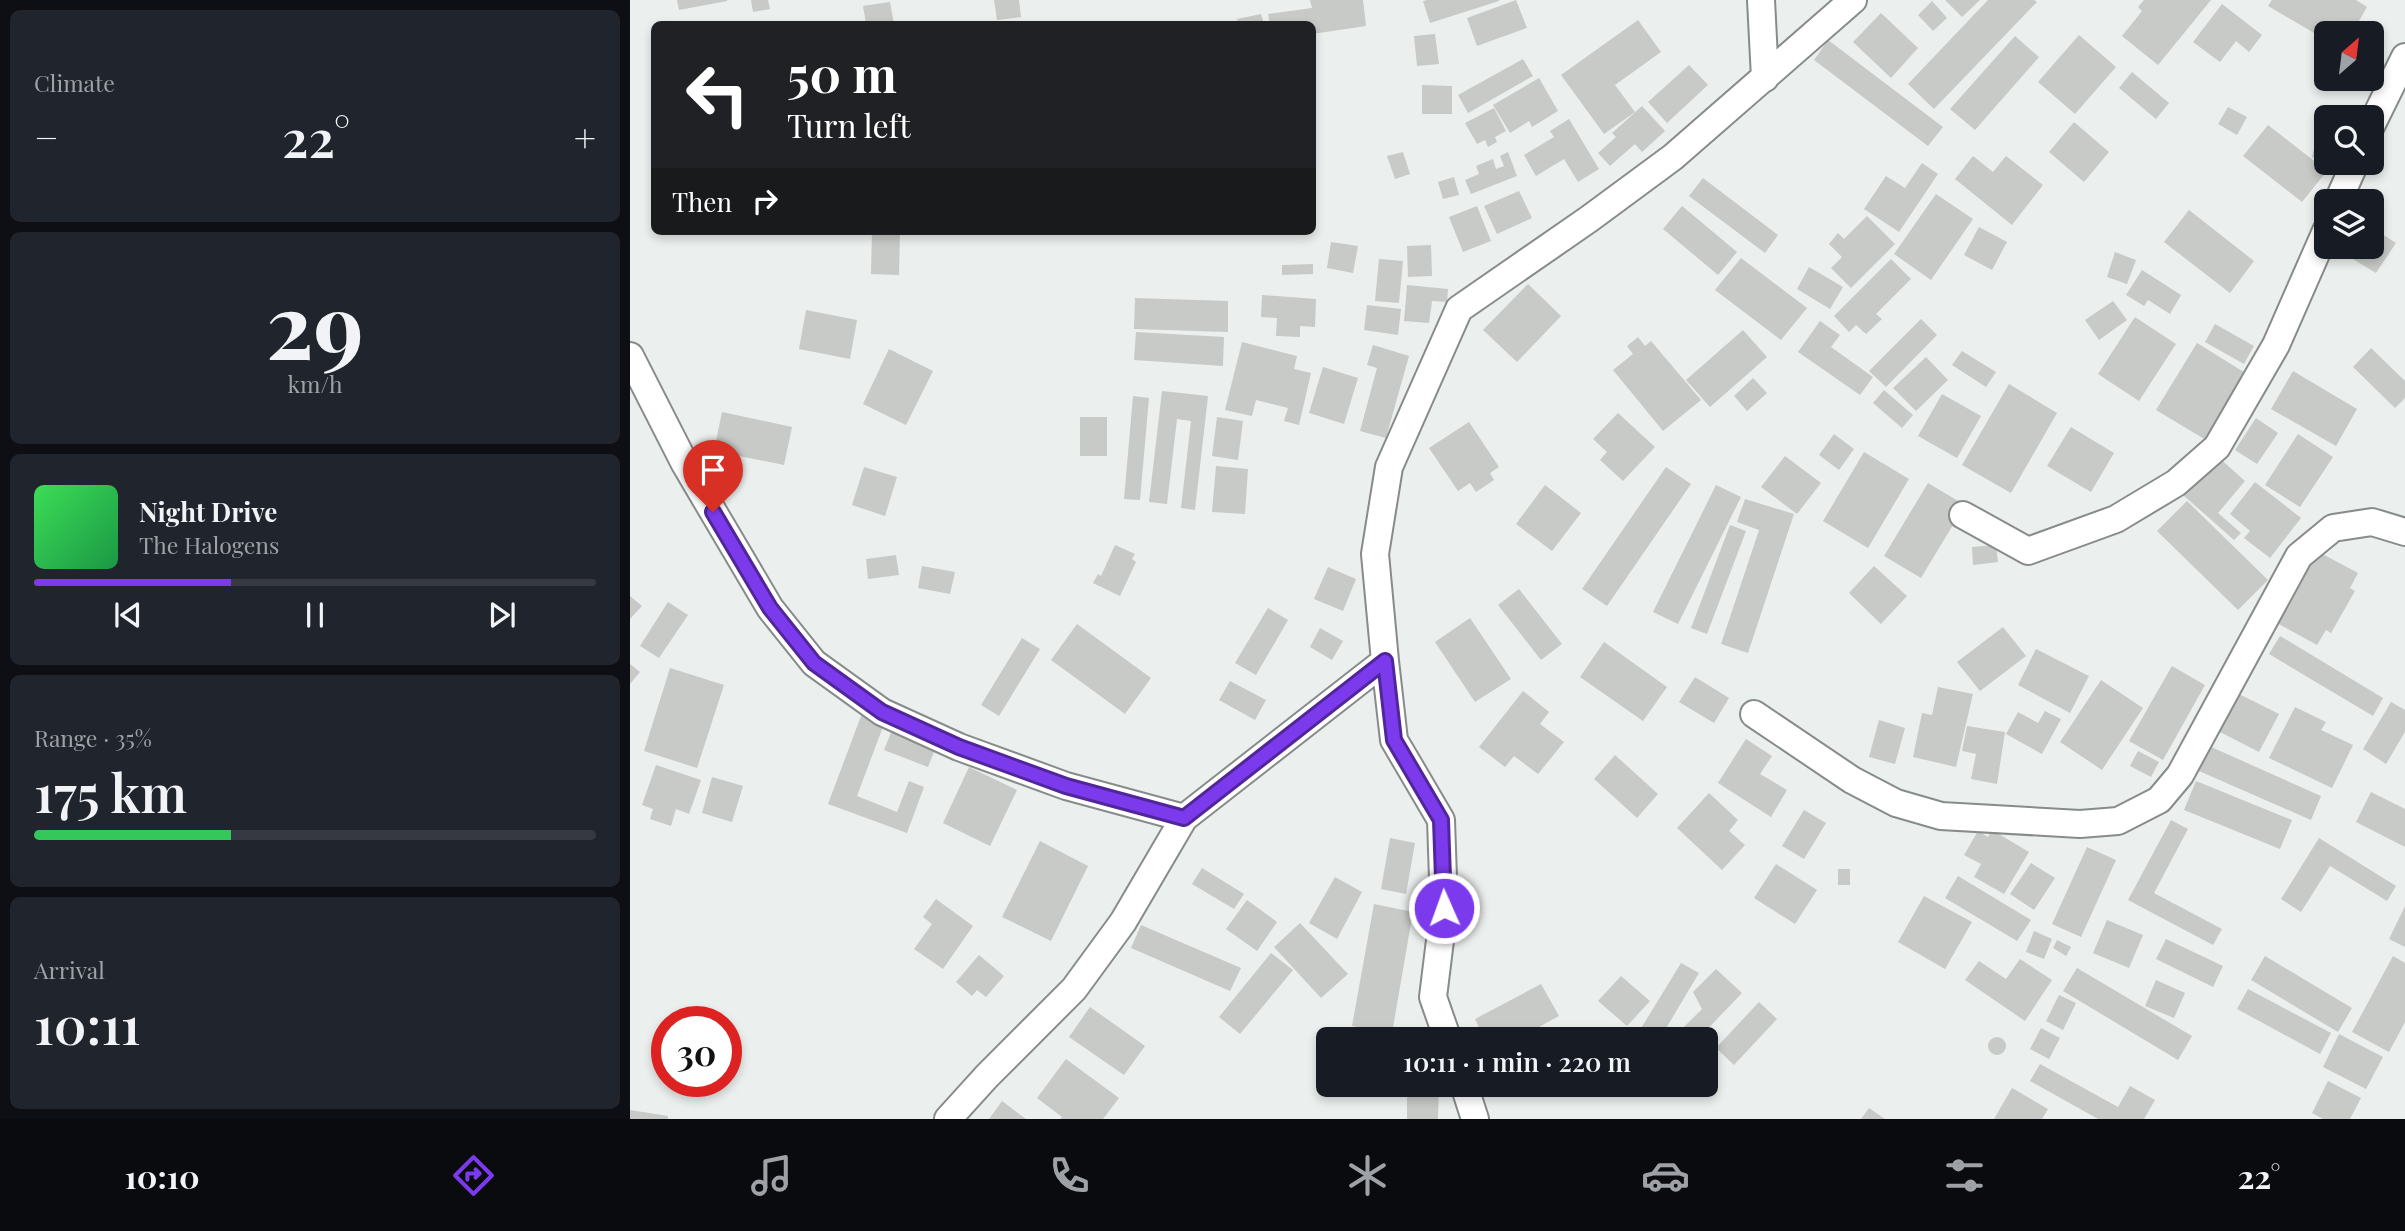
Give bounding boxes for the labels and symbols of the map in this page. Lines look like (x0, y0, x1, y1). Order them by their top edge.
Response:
north arrow (2314, 21, 2384, 91)
pin (683, 440, 743, 512)
position arrow (1407, 871, 1481, 945)
speed limit sign: 30 (651, 1006, 742, 1097)

